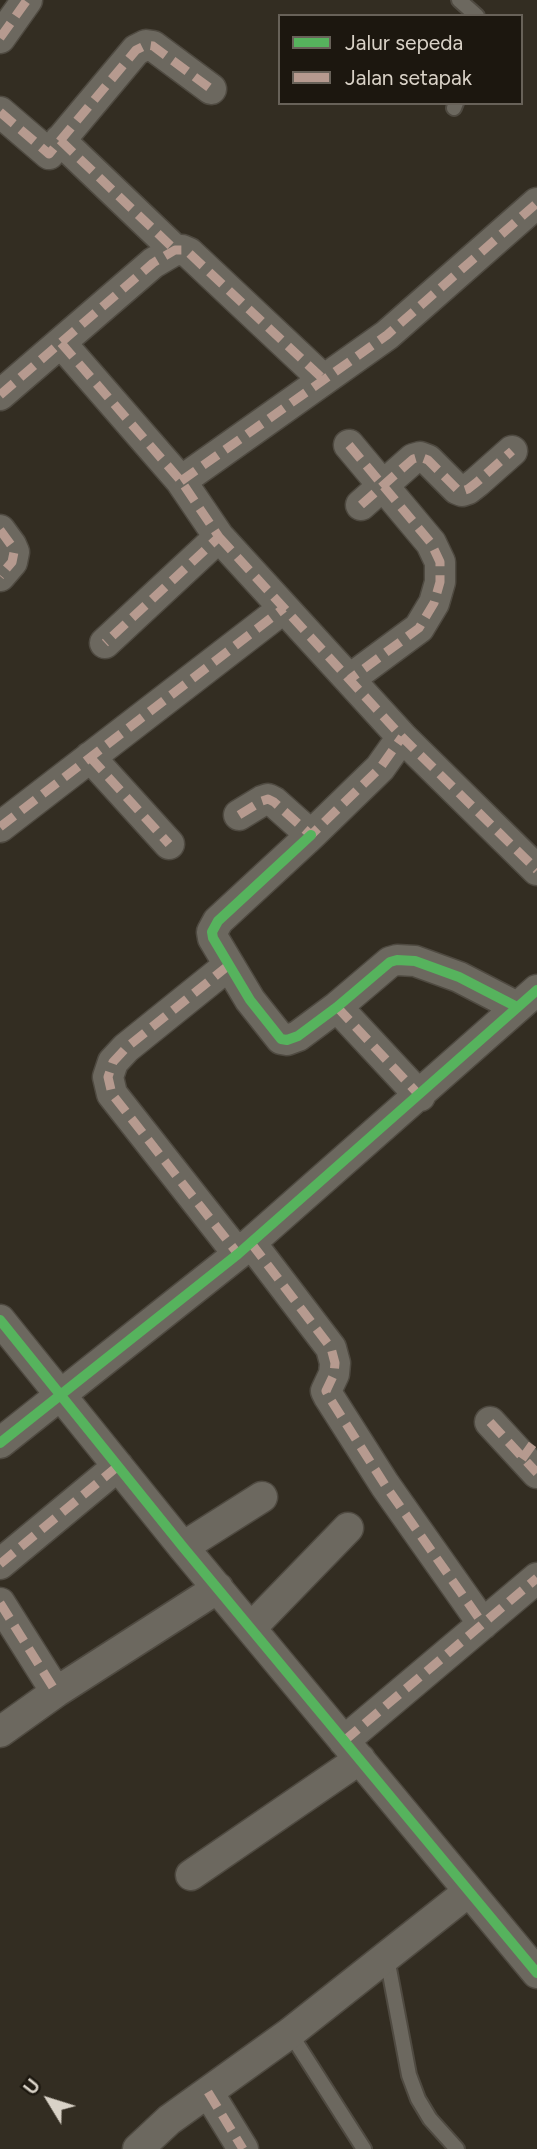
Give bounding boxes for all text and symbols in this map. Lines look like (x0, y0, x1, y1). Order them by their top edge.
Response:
legend (278, 14, 523, 105)
text: Jalur sepeda (345, 30, 463, 55)
text: Jalan setapak (345, 65, 472, 90)
north arrow (14, 2065, 84, 2135)
text: U (19, 2074, 45, 2099)

